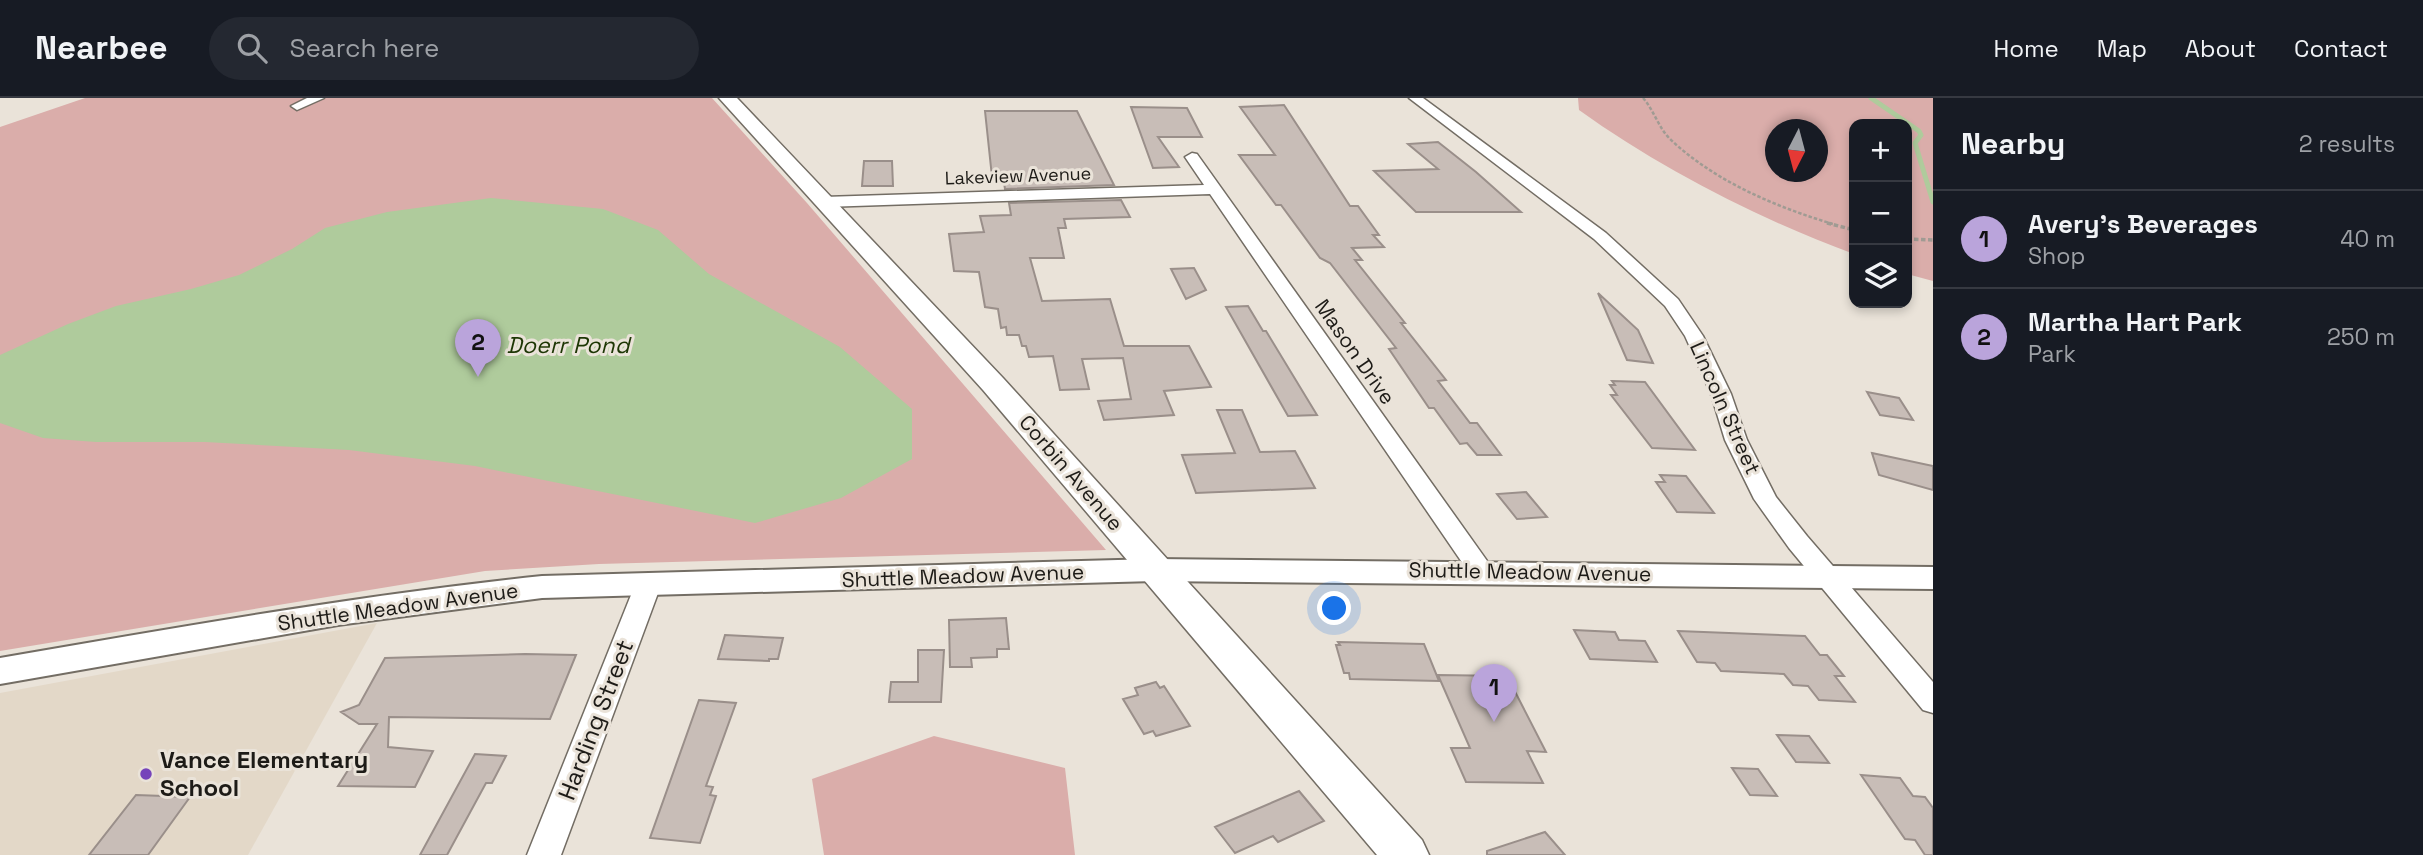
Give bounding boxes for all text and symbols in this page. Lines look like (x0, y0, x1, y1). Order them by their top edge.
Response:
search box (209, 17, 699, 80)
text: Nearbee (35, 27, 167, 69)
icon: search (233, 29, 271, 67)
text: Search here (289, 31, 439, 65)
text: Home (1993, 33, 2059, 64)
text: Map (2097, 33, 2147, 64)
text: About (2185, 33, 2256, 64)
text: Contact (2294, 33, 2388, 64)
north arrow (1765, 119, 1828, 182)
map controls (1849, 119, 1912, 308)
button: + (1849, 119, 1912, 182)
text: Nearby (1961, 124, 2065, 163)
text: 2 results (2299, 129, 2395, 159)
street label: Lakeview Avenue (944, 161, 1092, 190)
button: − (1849, 182, 1912, 245)
text: Avery's Beverages (2028, 207, 2258, 241)
text: 1 (1979, 224, 1989, 254)
text: 40 m (2340, 224, 2395, 254)
text: Shop (2028, 241, 2085, 271)
button: layers (1849, 245, 1912, 308)
street label: Mason Drive (1309, 294, 1402, 410)
text: Martha Hart Park (2028, 305, 2242, 339)
pin: 2 (455, 319, 501, 377)
text: 2 (1977, 322, 1991, 352)
text: 250 m (2327, 322, 2395, 352)
water label: Doerr Pond (507, 330, 632, 360)
street label: Lincoln Street (1684, 337, 1767, 478)
text: Park (2028, 339, 2076, 369)
street label: Corbin Avenue (1014, 409, 1129, 536)
street label: Shuttle Meadow Avenue (1408, 556, 1652, 587)
street label: Shuttle Meadow Avenue (841, 558, 1085, 593)
street label: Shuttle Meadow Avenue (276, 576, 520, 637)
your location (1317, 591, 1351, 625)
street label: Harding Street (551, 635, 640, 804)
pin: 1 (1471, 664, 1517, 722)
place label: Vance Elementary School (160, 744, 368, 803)
marker: Vance Elementary School (138, 766, 154, 782)

